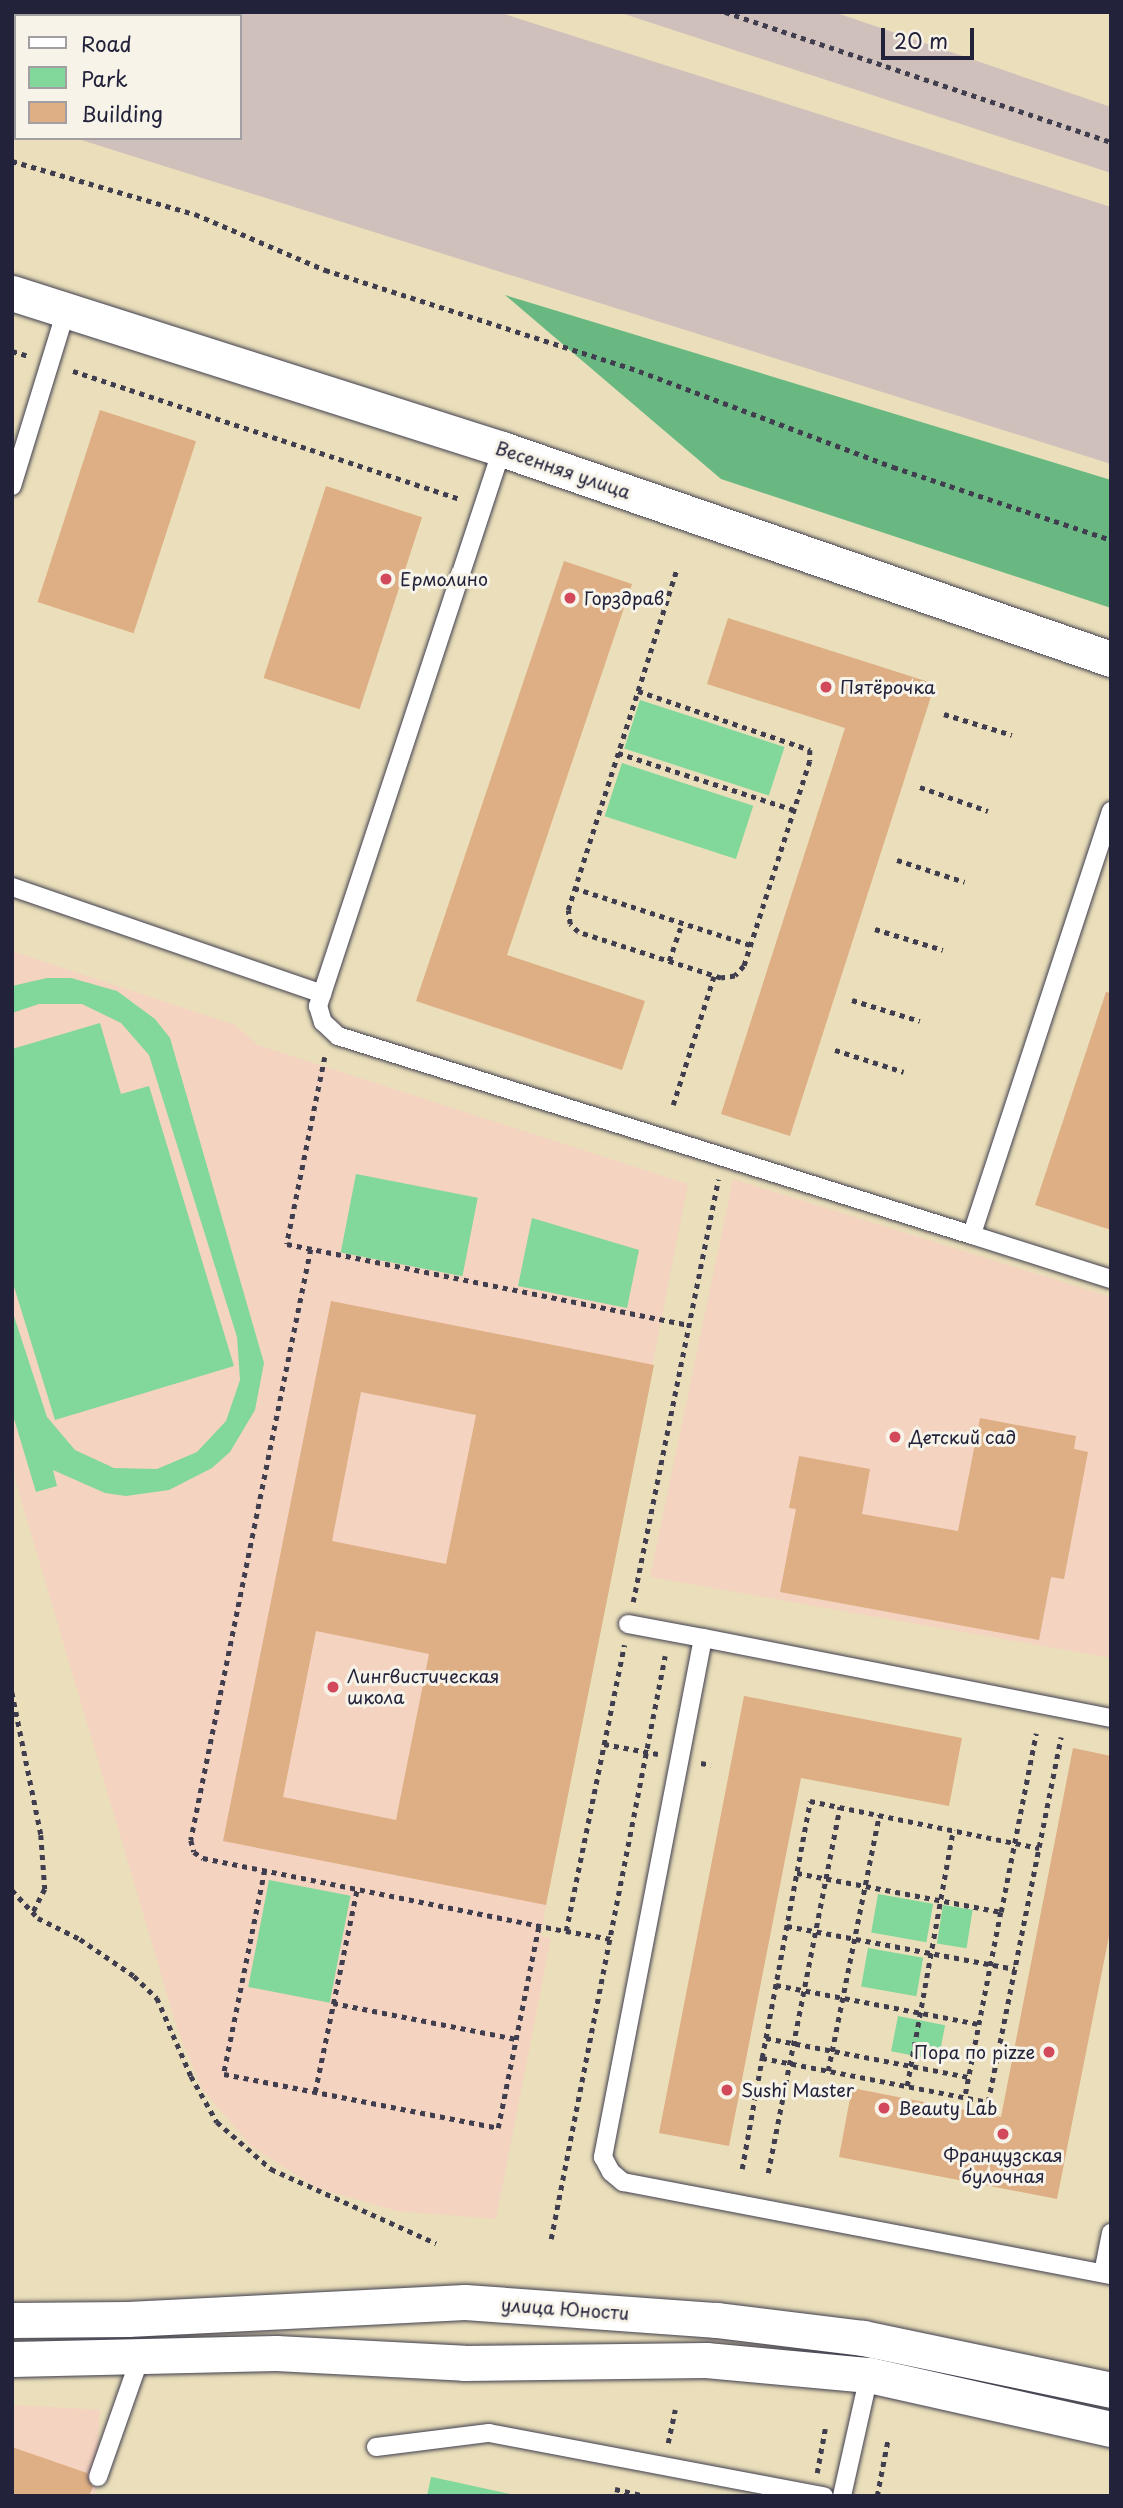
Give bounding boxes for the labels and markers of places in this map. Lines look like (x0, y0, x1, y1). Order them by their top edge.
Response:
place label: Ермолино (400, 568, 488, 590)
marker: Ермолино (378, 571, 394, 587)
place label: Горздрав (584, 587, 664, 609)
marker: Горздрав (562, 590, 578, 606)
place label: Пятёрочка (840, 676, 935, 698)
marker: Пятёрочка (818, 679, 834, 695)
place label: Детский сад (909, 1426, 1018, 1448)
marker: Детский сад (887, 1429, 903, 1445)
place label: Лингвистическая школа (347, 1666, 500, 1708)
marker: Лингвистическая школа (325, 1679, 341, 1695)
place label: Пора по pizze (913, 2041, 1035, 2063)
marker: Пора по pizze (1041, 2044, 1057, 2060)
place label: Sushi Master (741, 2079, 854, 2101)
marker: Sushi Master (719, 2082, 735, 2098)
place label: Beauty Lab (898, 2097, 998, 2119)
marker: Beauty Lab (876, 2100, 892, 2116)
marker: Французская булочная (995, 2126, 1011, 2142)
place label: Французская булочная (943, 2145, 1063, 2188)

